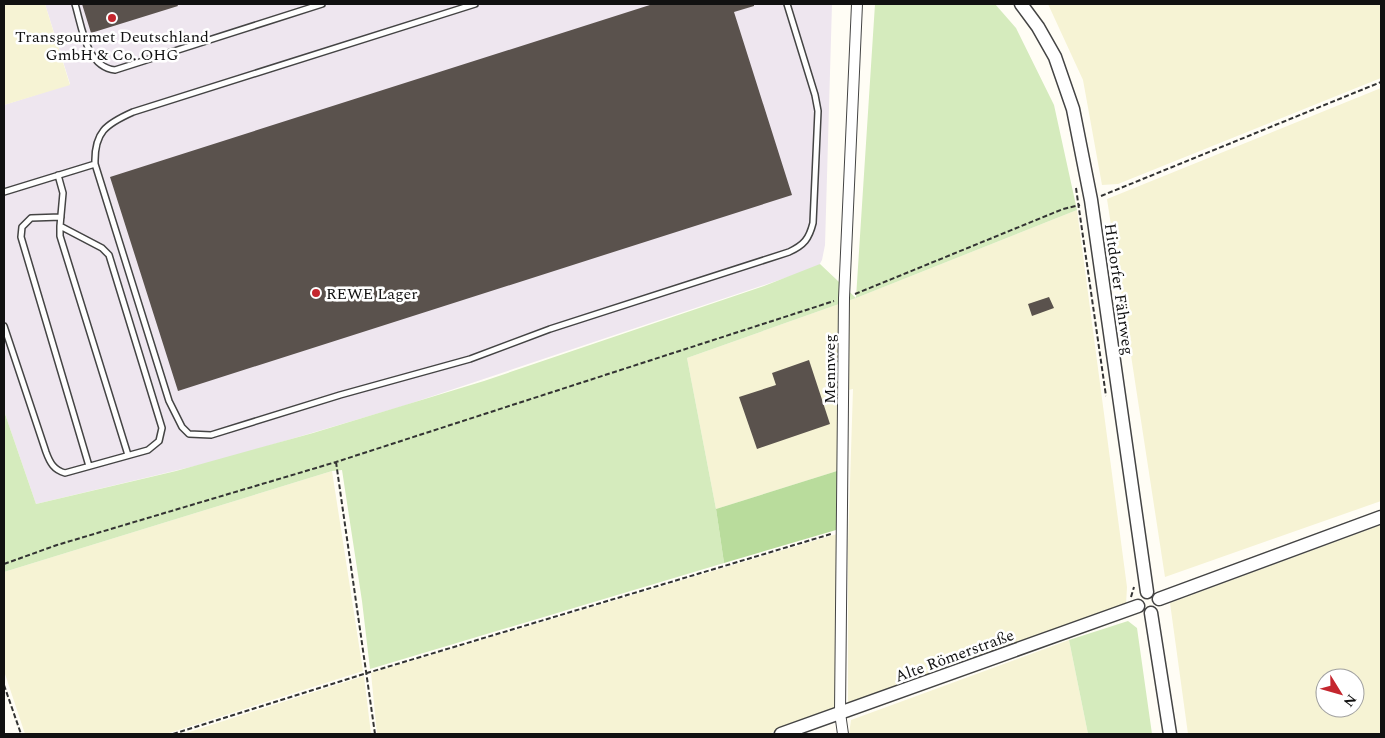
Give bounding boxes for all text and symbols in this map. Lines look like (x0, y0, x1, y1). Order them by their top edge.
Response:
marker: Transgourmet Deutschland GmbH & Co. OHG (106, 12, 118, 24)
place label: Transgourmet Deutschland GmbH & Co. OHG (15, 25, 209, 67)
street label: Hitdorfer Fährweg (1098, 222, 1140, 357)
place label: REWE Lager (326, 282, 418, 306)
marker: REWE Lager (310, 287, 322, 299)
street label: Mennweg (818, 334, 842, 404)
street label: Alte Römerstraße (891, 623, 1017, 689)
north arrow (1315, 668, 1365, 718)
text: N (1338, 690, 1362, 711)

